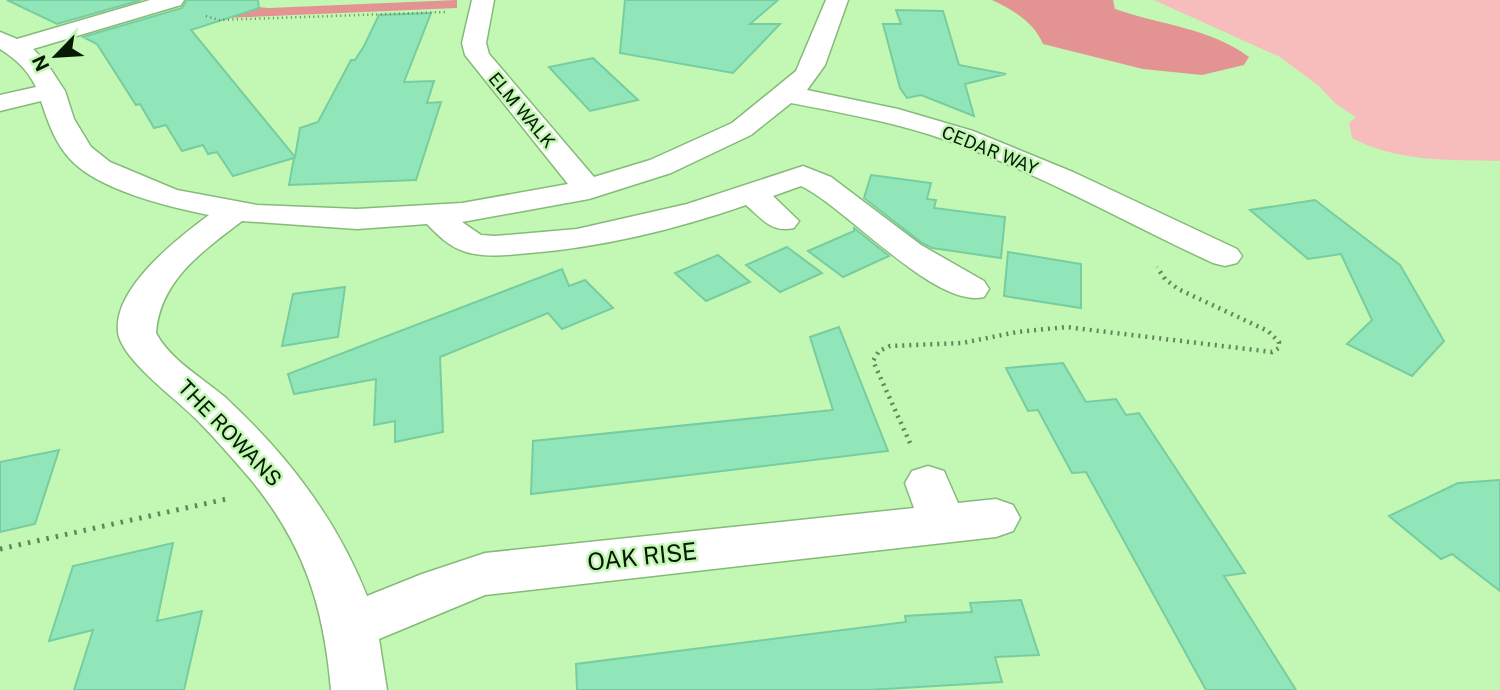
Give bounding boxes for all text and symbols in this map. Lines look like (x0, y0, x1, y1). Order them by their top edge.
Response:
north arrow (21, 21, 91, 91)
text: N (27, 52, 54, 75)
street label: ELM WALK (484, 68, 560, 152)
street label: CEDAR WAY (939, 121, 1041, 179)
street label: THE ROWANS (173, 375, 287, 491)
street label: OAK RISE (586, 536, 698, 576)

